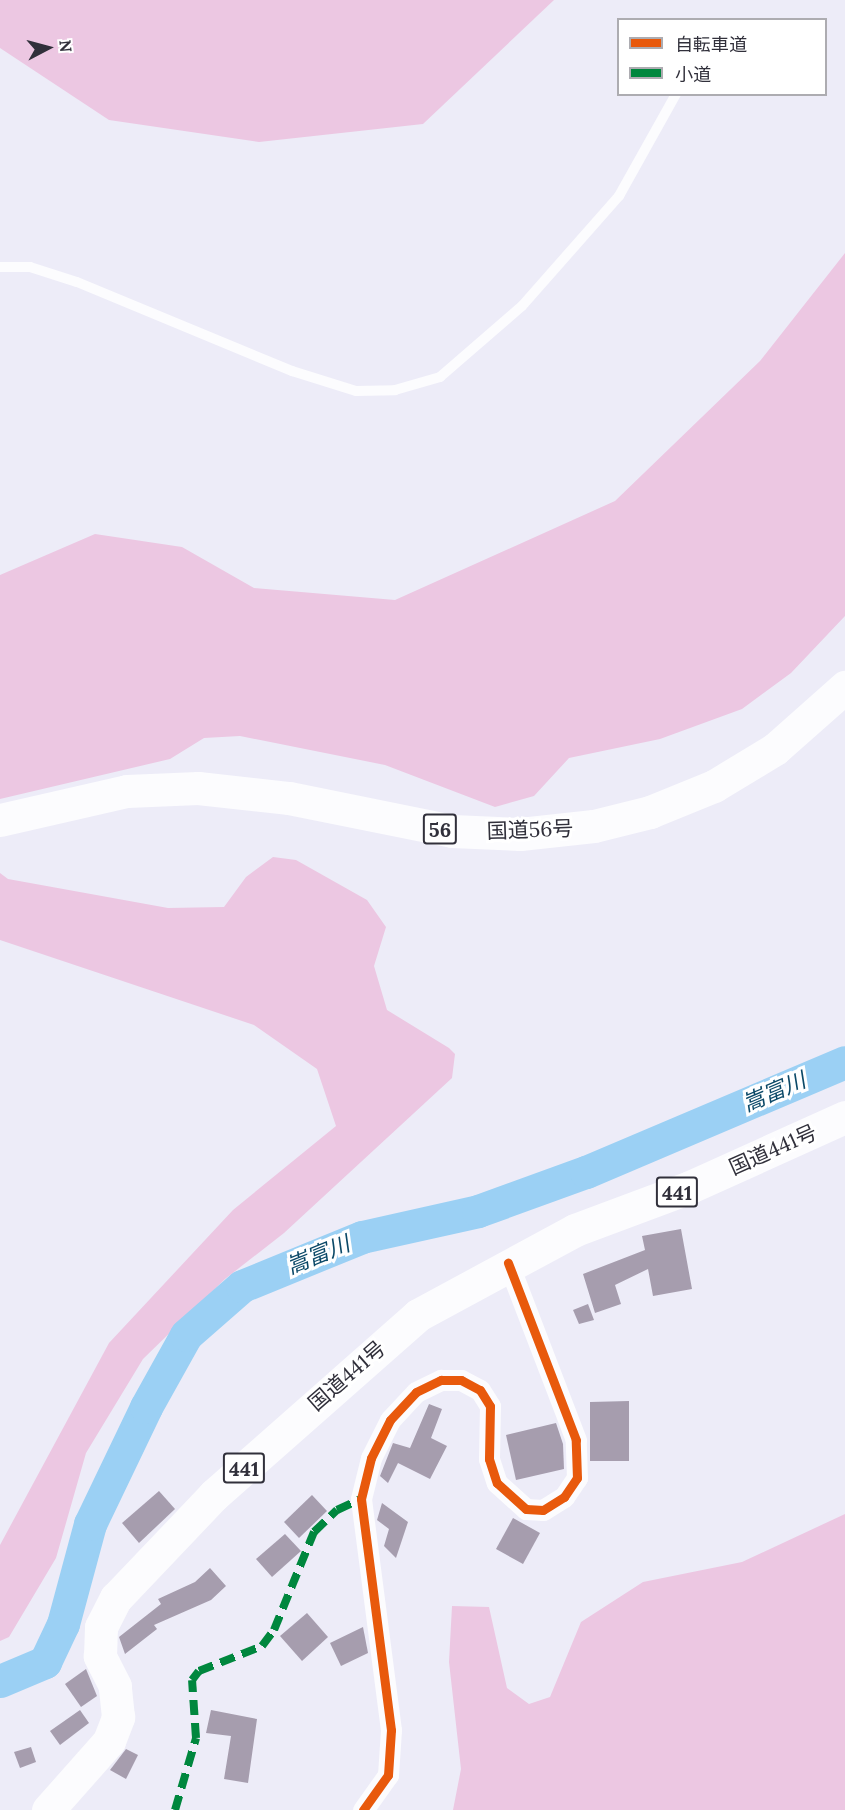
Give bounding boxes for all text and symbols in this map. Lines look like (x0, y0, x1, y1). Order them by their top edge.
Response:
north arrow (18, 18, 78, 78)
legend (617, 18, 827, 96)
text: 自転車道 (675, 33, 747, 56)
text: N (55, 39, 76, 53)
text: 小道 (675, 63, 711, 86)
road number: 56 (422, 812, 458, 846)
street label: 国道56号 (486, 816, 574, 844)
water label: 嵩富川 (738, 1067, 810, 1117)
street label: 国道441号 (725, 1119, 821, 1181)
road number: 441 (654, 1175, 700, 1209)
water label: 嵩富川 (282, 1230, 354, 1280)
street label: 国道441号 (303, 1336, 391, 1416)
road number: 441 (222, 1451, 266, 1485)

